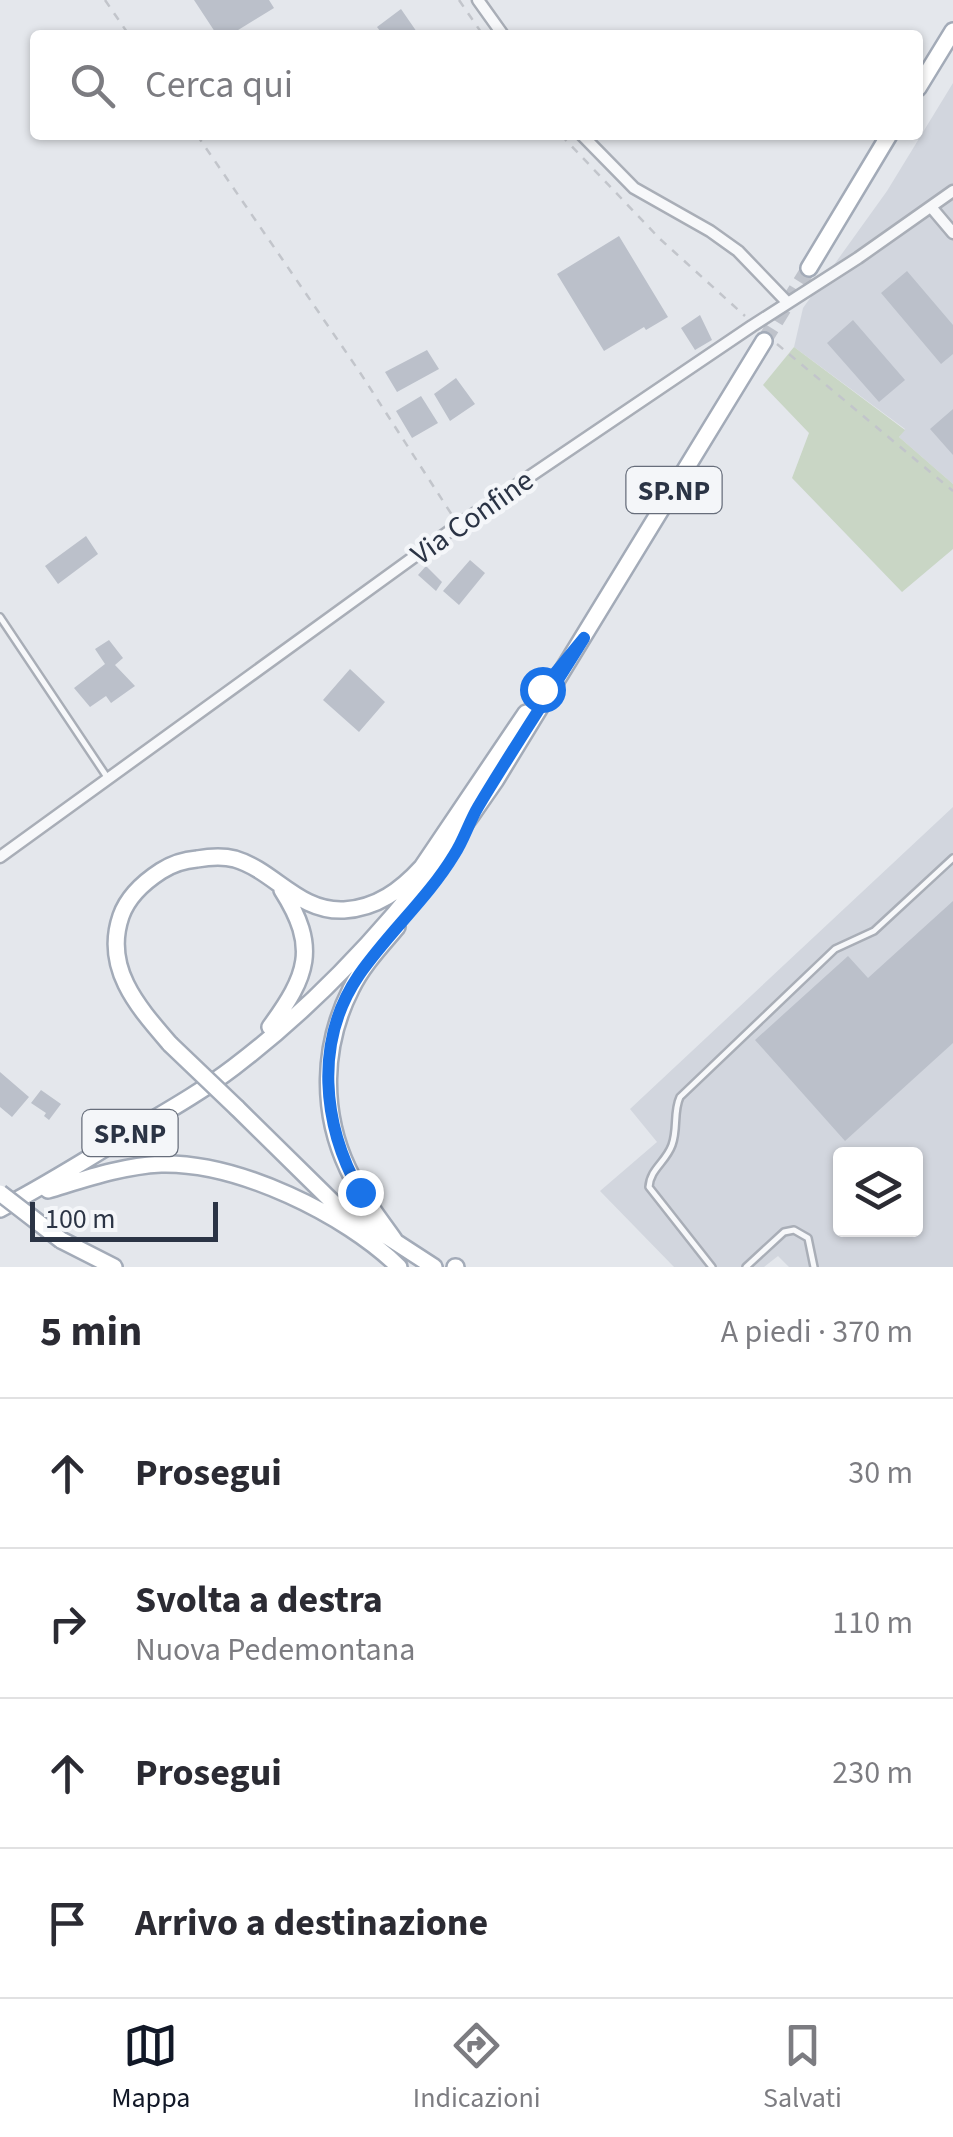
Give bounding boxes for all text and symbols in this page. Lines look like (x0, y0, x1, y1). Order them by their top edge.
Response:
search box (30, 30, 923, 140)
icon: search (65, 58, 120, 113)
text: Cerca qui (145, 58, 293, 112)
street label: Via Confine (402, 459, 542, 576)
road number: SP.NP (626, 467, 722, 513)
route start (520, 667, 566, 713)
road number: SP.NP (82, 1110, 178, 1156)
map controls (833, 1147, 923, 1237)
button: layers (833, 1147, 923, 1237)
route end (338, 1170, 384, 1216)
scale bar (30, 1197, 218, 1242)
text: 100 m (45, 1199, 116, 1239)
text: 5 min (40, 1302, 142, 1362)
text: A piedi · 370 m (721, 1309, 913, 1355)
icon: ahead (40, 1446, 95, 1501)
text: Prosegui (135, 1446, 282, 1500)
text: 30 m (848, 1450, 913, 1496)
text: Svolta a destra (135, 1573, 383, 1627)
icon: right (40, 1596, 95, 1651)
text: 110 m (832, 1600, 913, 1646)
text: Nuova Pedemontana (135, 1627, 415, 1673)
icon: ahead (40, 1746, 95, 1801)
text: Prosegui (135, 1746, 282, 1800)
text: 230 m (832, 1750, 913, 1796)
icon: arrive (40, 1896, 95, 1951)
text: Arrivo a destinazione (135, 1896, 488, 1950)
tab: Mappa (111, 2018, 190, 2118)
tab: Indicazioni (413, 2018, 541, 2118)
tab: Salvati (763, 2018, 842, 2118)

